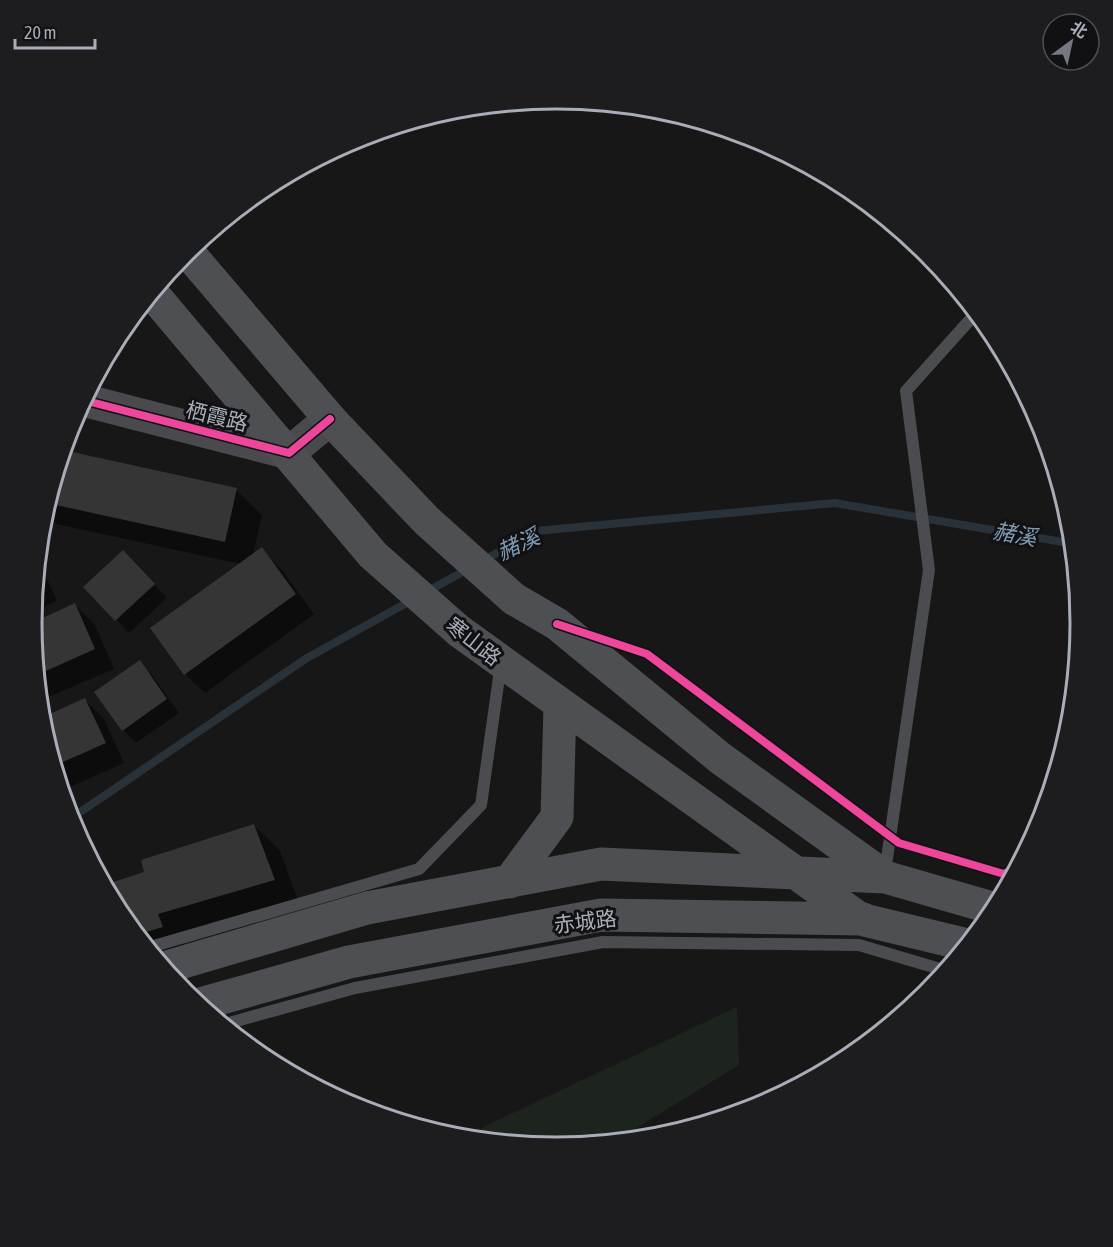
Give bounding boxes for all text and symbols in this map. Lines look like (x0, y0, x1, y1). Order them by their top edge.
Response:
scale bar (15, 12, 94, 50)
north arrow (1041, 12, 1101, 72)
text: 北 (1068, 18, 1091, 41)
text: 20 m (24, 22, 56, 43)
street label: 栖霞路 (184, 397, 250, 435)
water label: 赭溪 (991, 517, 1041, 551)
water label: 赭溪 (493, 522, 545, 565)
street label: 寒山路 (442, 612, 506, 670)
street label: 赤城路 (552, 905, 618, 937)

